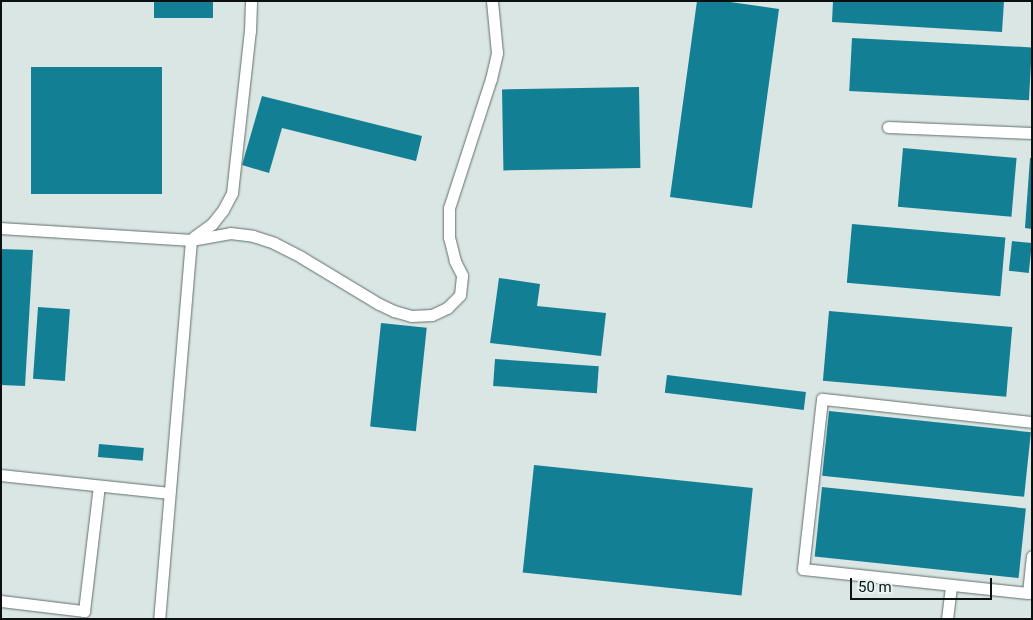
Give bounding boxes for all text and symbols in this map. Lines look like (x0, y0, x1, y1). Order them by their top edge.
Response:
scale bar (853, 568, 996, 600)
text: 50 m (858, 578, 892, 596)

